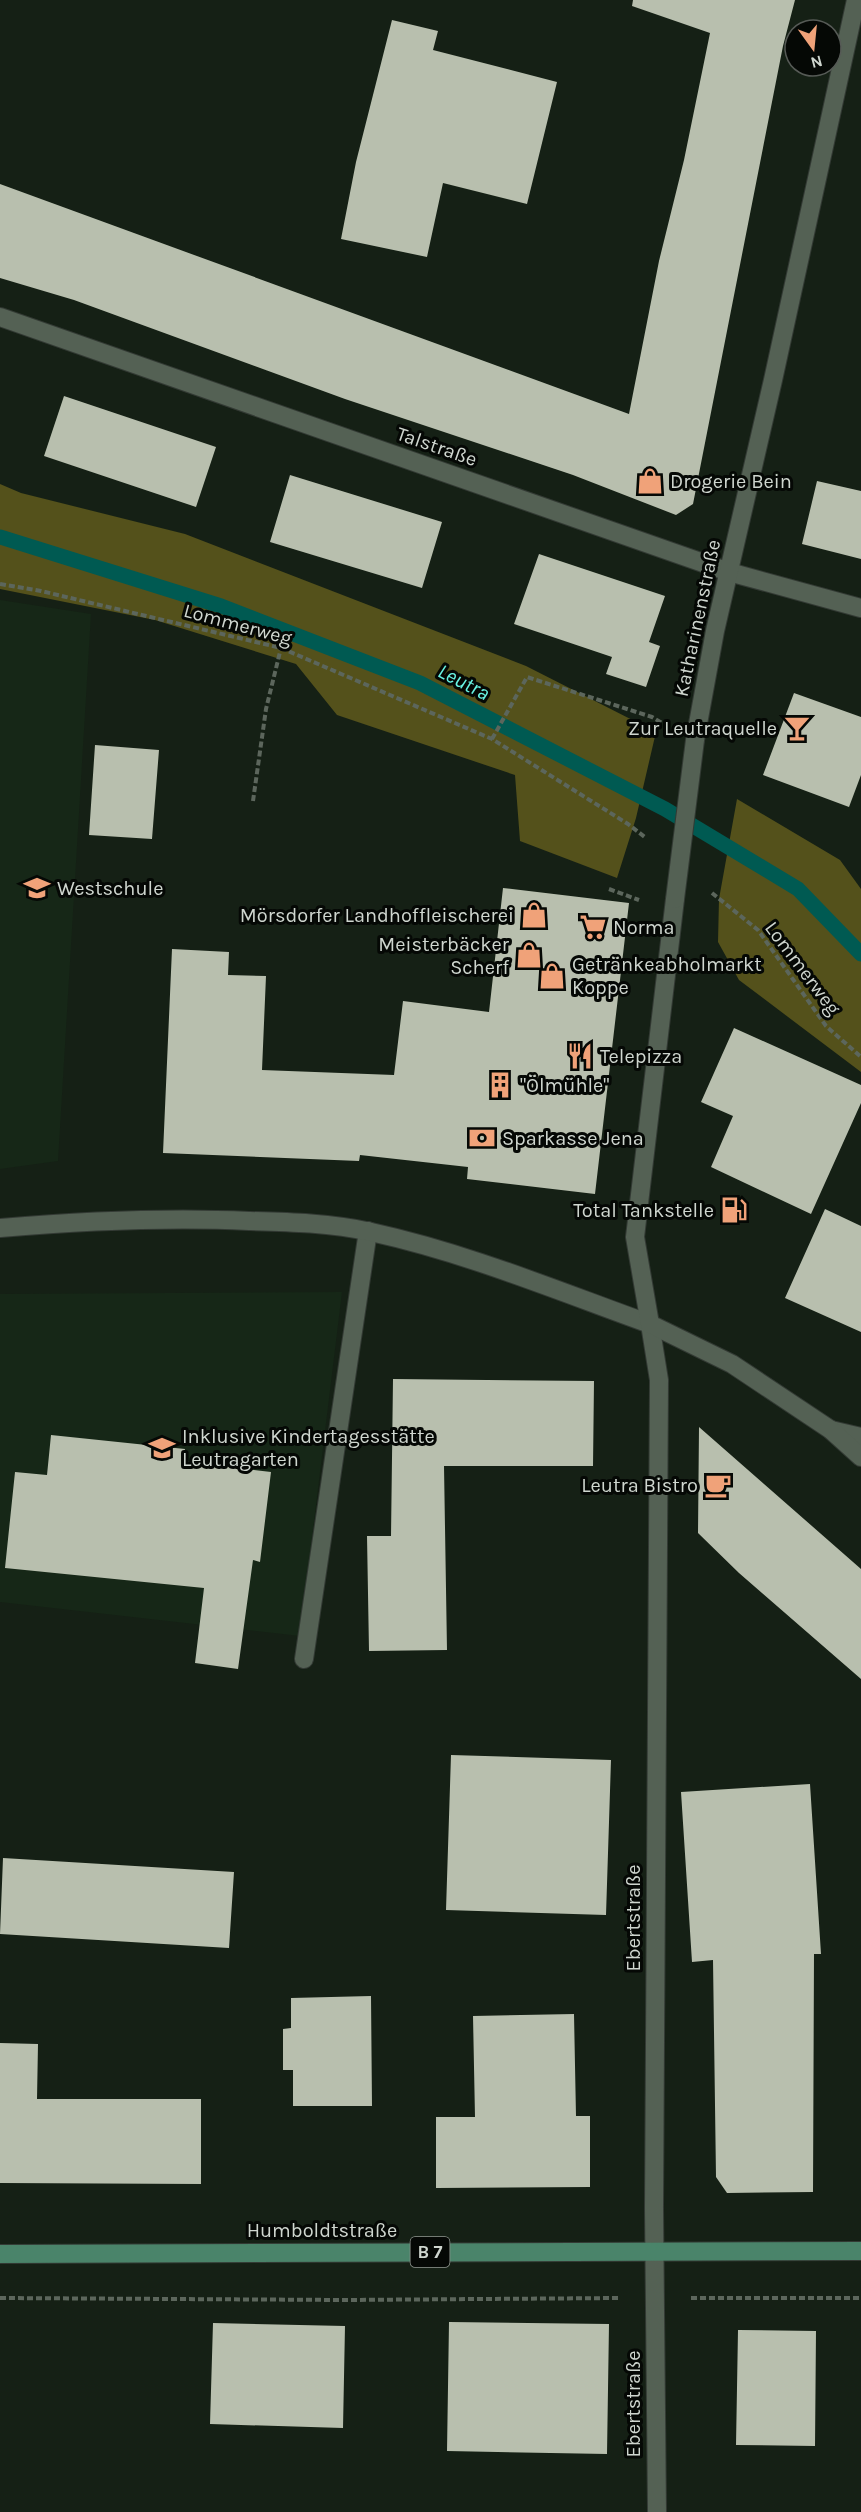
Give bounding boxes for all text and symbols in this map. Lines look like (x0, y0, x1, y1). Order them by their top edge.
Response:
north arrow (783, 18, 843, 78)
text: N (809, 51, 825, 73)
street label: Talstraße (394, 422, 480, 471)
shop icon: Drogerie Bein (635, 466, 665, 496)
place label: Drogerie Bein (670, 470, 792, 493)
street label: Katharinenstraße (670, 537, 725, 699)
street label: Lommerweg (181, 599, 295, 650)
water label: Leutra (434, 659, 494, 705)
bar icon: Zur Leutraquelle (782, 713, 812, 743)
place label: Zur Leutraquelle (628, 717, 777, 740)
school or university icon: Westschule (22, 873, 52, 903)
place label: Westschule (57, 877, 163, 900)
shop icon: Mörsdorfer Landhoffleischerei (519, 900, 549, 930)
place label: Mörsdorfer Landhoffleischerei (240, 904, 514, 927)
supermarket icon: Norma (578, 912, 608, 942)
place label: Norma (613, 916, 675, 939)
street label: Lommerweg (760, 917, 845, 1020)
place label: Meisterbäcker Scherf (378, 933, 510, 979)
shop icon: Meisterbäcker Scherf (514, 940, 544, 970)
place label: Getränkeabholmarkt Koppe (572, 953, 762, 999)
shop icon: Getränkeabholmarkt Koppe (537, 961, 567, 991)
restaurant icon: Telepizza (565, 1041, 595, 1071)
place label: Telepizza (600, 1045, 682, 1068)
building icon: "Ölmühle" (485, 1070, 515, 1100)
place label: "Ölmühle" (520, 1074, 609, 1097)
bank icon: Sparkasse Jena (467, 1123, 497, 1153)
place label: Sparkasse Jena (502, 1127, 644, 1150)
fuel station icon: Total Tankstelle (719, 1195, 749, 1225)
place label: Total Tankstelle (573, 1199, 714, 1222)
place label: Inklusive Kindertagesstätte Leutragarten (182, 1425, 435, 1471)
school or university icon: Inklusive Kindertagesstätte Leutragarten (147, 1433, 177, 1463)
cafe icon: Leutra Bistro (703, 1470, 733, 1500)
place label: Leutra Bistro (581, 1474, 698, 1497)
street label: Ebertstraße (622, 1865, 645, 1971)
street label: Humboldtstraße (247, 2219, 397, 2242)
road number: B 7 (410, 2237, 450, 2267)
street label: Ebertstraße (622, 2351, 645, 2457)

